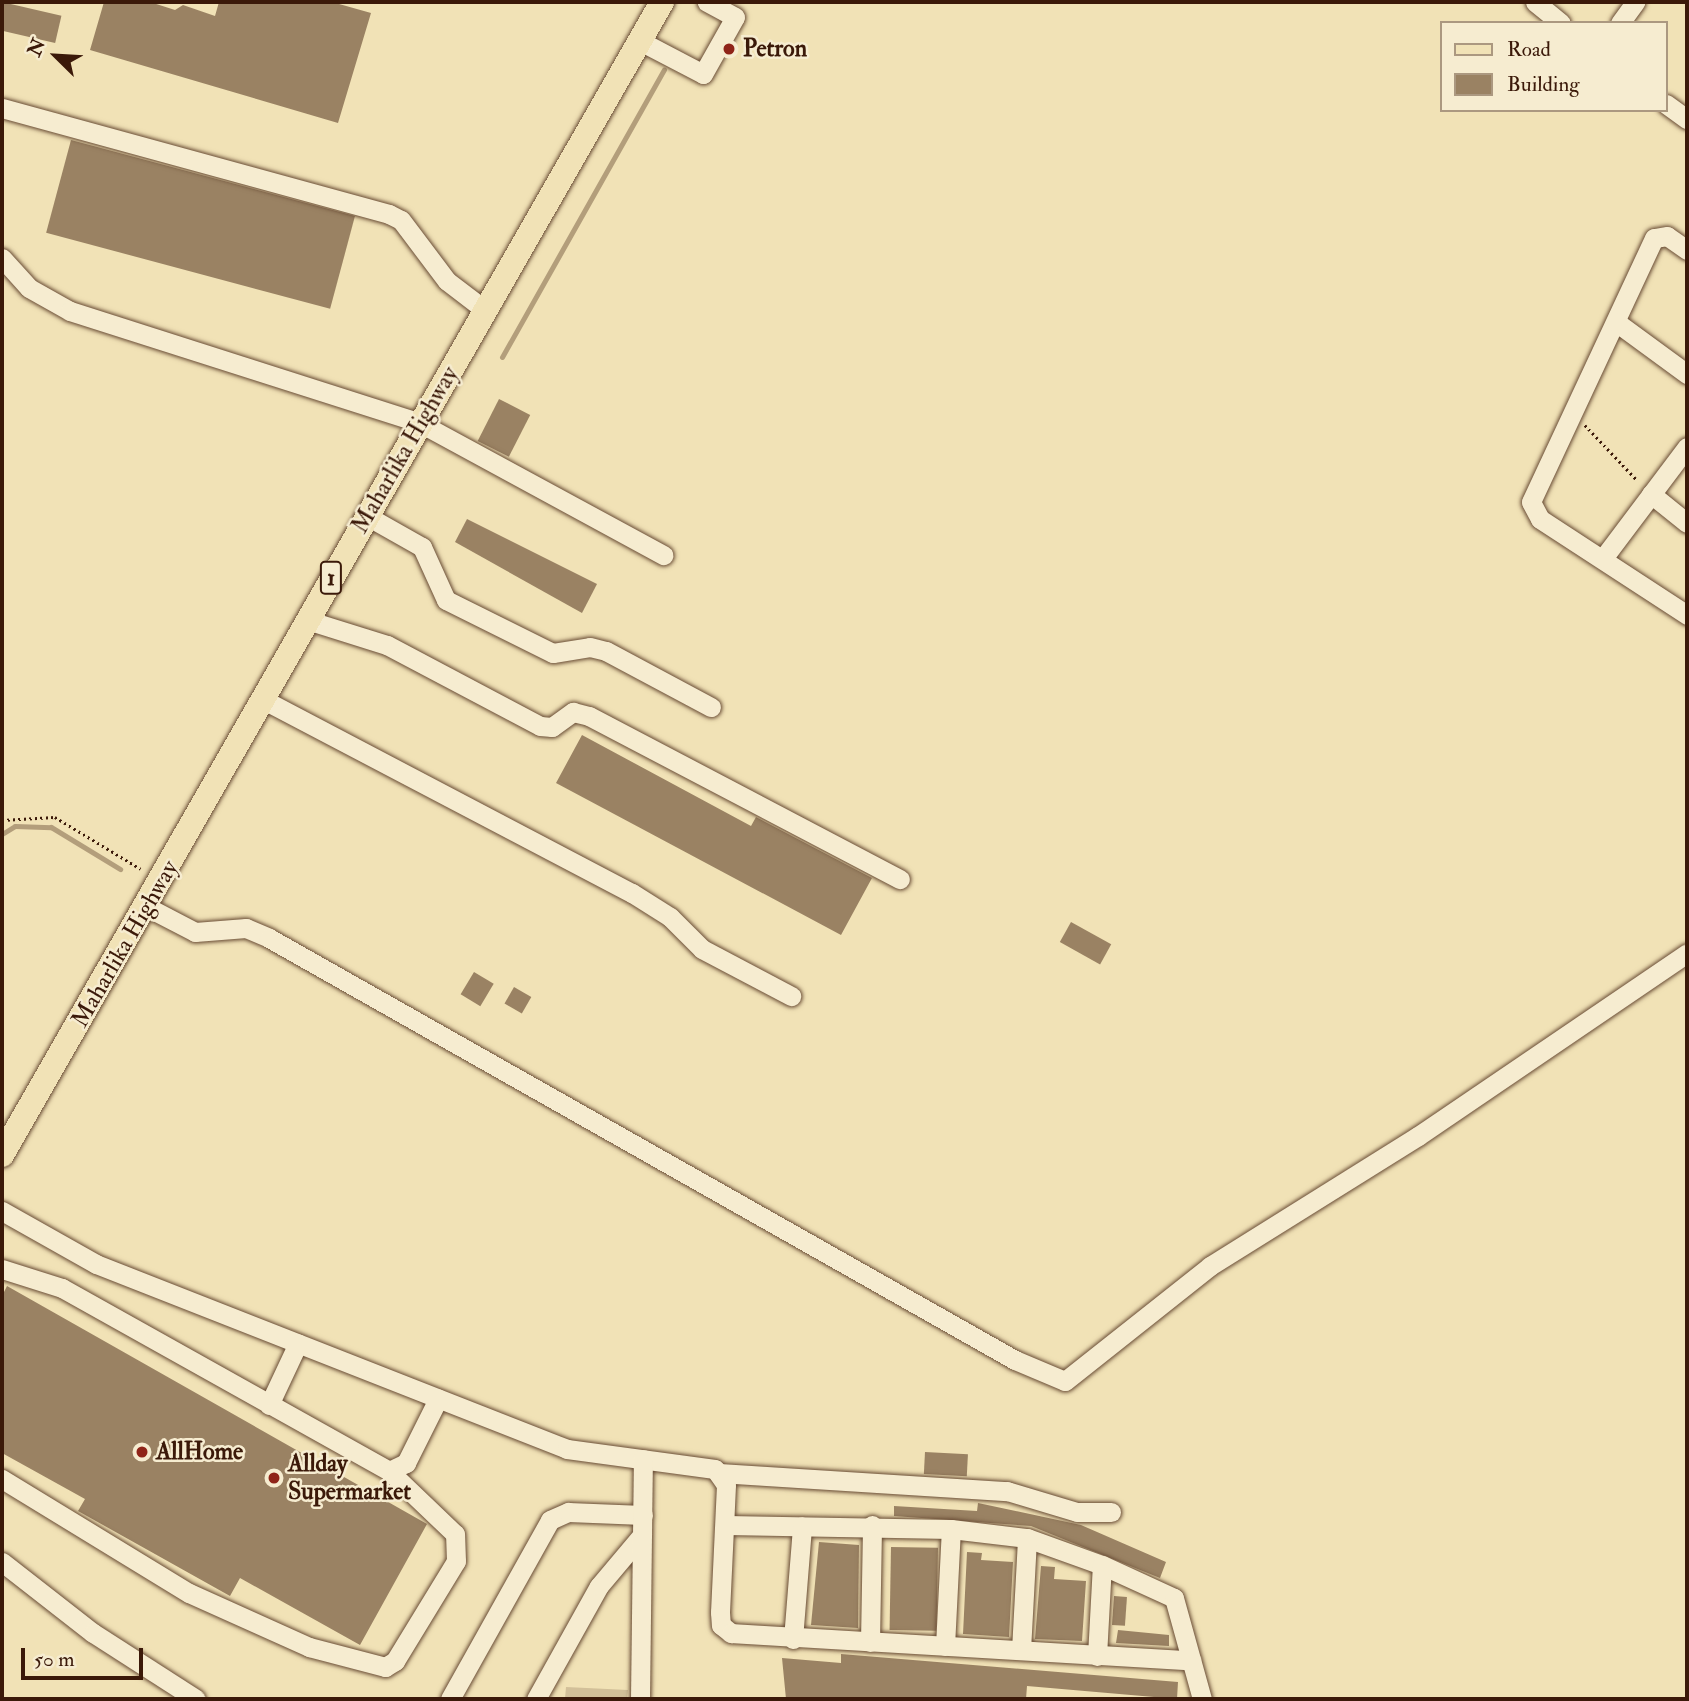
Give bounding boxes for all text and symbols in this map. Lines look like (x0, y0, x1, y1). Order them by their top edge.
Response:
north arrow (21, 21, 91, 91)
legend (1440, 21, 1668, 112)
text: N (22, 35, 51, 60)
place label: Petron (743, 35, 807, 63)
text: Road (1507, 36, 1551, 63)
marker: Petron (721, 41, 737, 57)
text: Building (1507, 71, 1580, 98)
street label: Maharlika Highway (346, 361, 464, 539)
road number: 1 (319, 558, 343, 598)
street label: Maharlika Highway (66, 855, 184, 1033)
place label: AllHome (156, 1438, 243, 1466)
marker: AllHome (134, 1444, 150, 1460)
place label: Allday Supermarket (288, 1450, 411, 1506)
marker: Allday Supermarket (266, 1470, 282, 1486)
scale bar (24, 1634, 147, 1678)
text: 50 m (34, 1646, 75, 1673)

